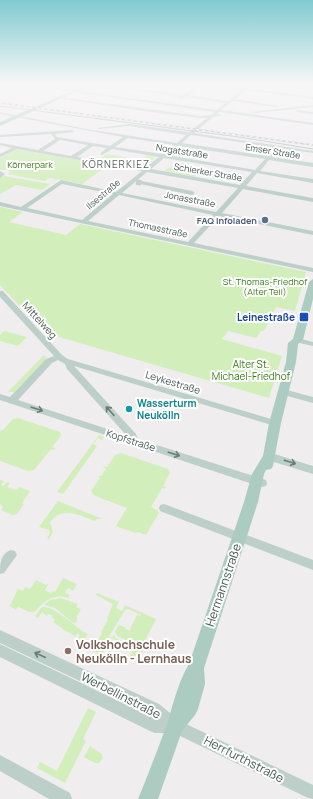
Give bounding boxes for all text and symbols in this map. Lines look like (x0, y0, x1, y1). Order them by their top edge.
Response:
street label: Nogatstraße (155, 140, 209, 162)
street label: Emser Straße (244, 140, 302, 162)
district label: KÖRNERKIEZ (82, 157, 150, 171)
park label: Körnerpark (7, 158, 53, 171)
street label: Schierker Straße (173, 160, 243, 184)
street label: Ilsestraße (83, 176, 123, 212)
street label: Jonasstraße (163, 188, 217, 210)
place label: FAQ Infoladen (197, 214, 257, 227)
street label: Thomasstraße (127, 215, 189, 241)
marker: FAQ Infoladen (260, 215, 270, 225)
park label: St. Thomas-Friedhof (Alter Teil) (223, 275, 308, 298)
street label: Mittelweg (20, 298, 61, 342)
place label: Leinestraße (237, 310, 295, 324)
marker: Leinestraße (298, 311, 310, 323)
park label: Alter St. Michael-Friedhof (212, 357, 291, 383)
street label: Leykestraße (144, 367, 202, 397)
place label: Wasserturm Neukölln (137, 396, 196, 422)
marker: Wasserturm Neukölln (124, 404, 134, 414)
one-way arrow (30, 406, 43, 413)
one-way arrow (105, 406, 115, 416)
street label: Kopfstraße (105, 425, 158, 455)
one-way arrow (167, 451, 180, 458)
one-way arrow (283, 459, 296, 466)
street label: Hermannstraße (201, 541, 245, 629)
place label: Volkshochschule Neukölln - Lernhaus (76, 636, 192, 667)
marker: Volkshochschule Neukölln - Lernhaus (63, 646, 73, 656)
one-way arrow (34, 651, 46, 658)
street label: Werbellinstraße (78, 668, 164, 722)
street label: Herrfurthstraße (201, 732, 287, 786)

